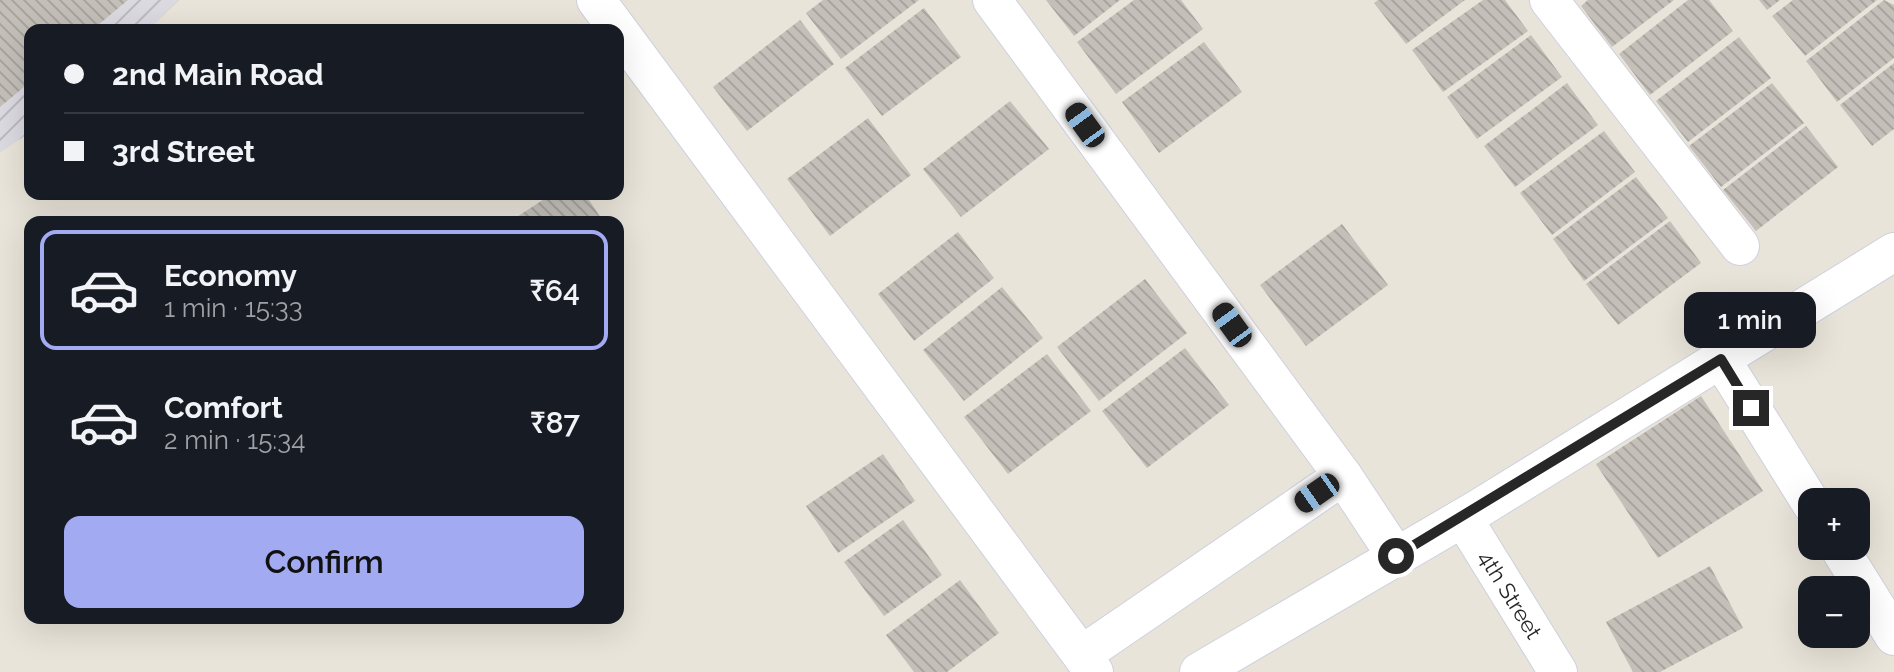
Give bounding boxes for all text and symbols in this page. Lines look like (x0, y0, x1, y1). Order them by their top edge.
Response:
text: 2nd Main Road (112, 57, 324, 92)
car (1061, 99, 1109, 151)
text: 3rd Street (112, 134, 255, 169)
icon: car (68, 254, 140, 326)
text: Economy (164, 258, 297, 293)
text: ₹64 (529, 273, 580, 308)
callout: 1 min (1685, 292, 1817, 348)
text: 1 min · 15:33 (164, 293, 303, 323)
car (1208, 299, 1256, 351)
text: 1 min (1718, 305, 1782, 335)
icon: car (68, 386, 140, 458)
text: Comfort (164, 390, 283, 425)
route end (1733, 390, 1769, 426)
text: ₹87 (530, 405, 580, 440)
text: 2 min · 15:34 (164, 425, 305, 455)
car (1290, 469, 1344, 517)
map controls (1798, 488, 1870, 648)
button: + (1798, 488, 1870, 560)
button: Confirm (64, 516, 584, 608)
route start (1378, 538, 1414, 574)
street label: 4th Street (1473, 546, 1548, 644)
button: − (1798, 576, 1870, 648)

